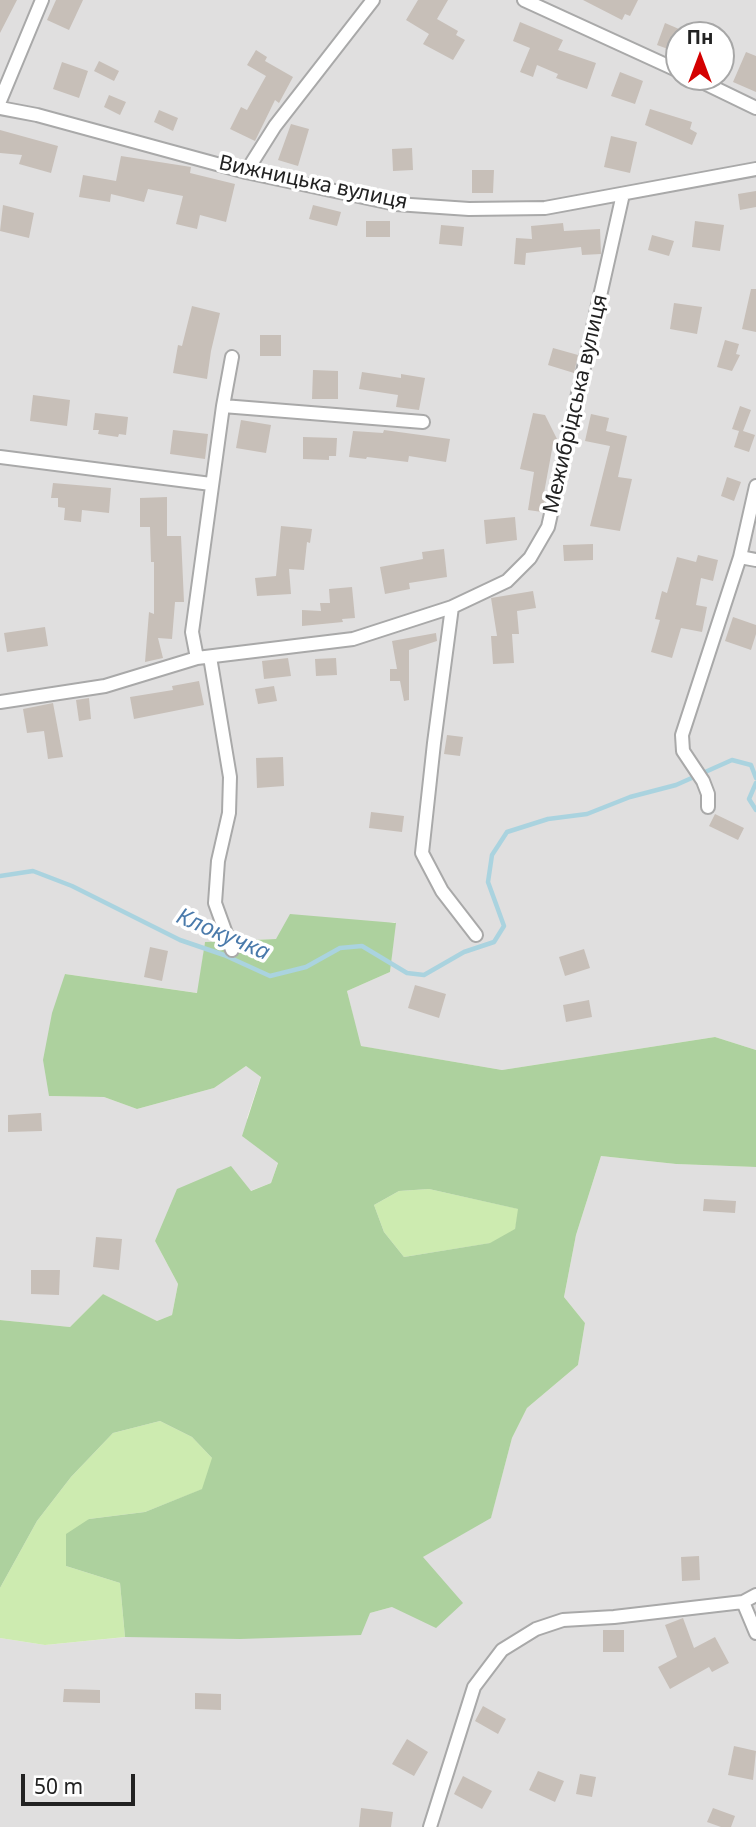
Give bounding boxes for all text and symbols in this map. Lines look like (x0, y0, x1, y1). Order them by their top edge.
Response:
north arrow (665, 21, 735, 91)
text: Пн (687, 24, 713, 50)
street label: Вижницька вулиця (216, 151, 410, 215)
street label: Межибрідська вулиця (539, 292, 613, 516)
water label: Клокучка (172, 903, 274, 967)
scale bar (24, 1760, 138, 1804)
text: 50 m (34, 1772, 83, 1800)

